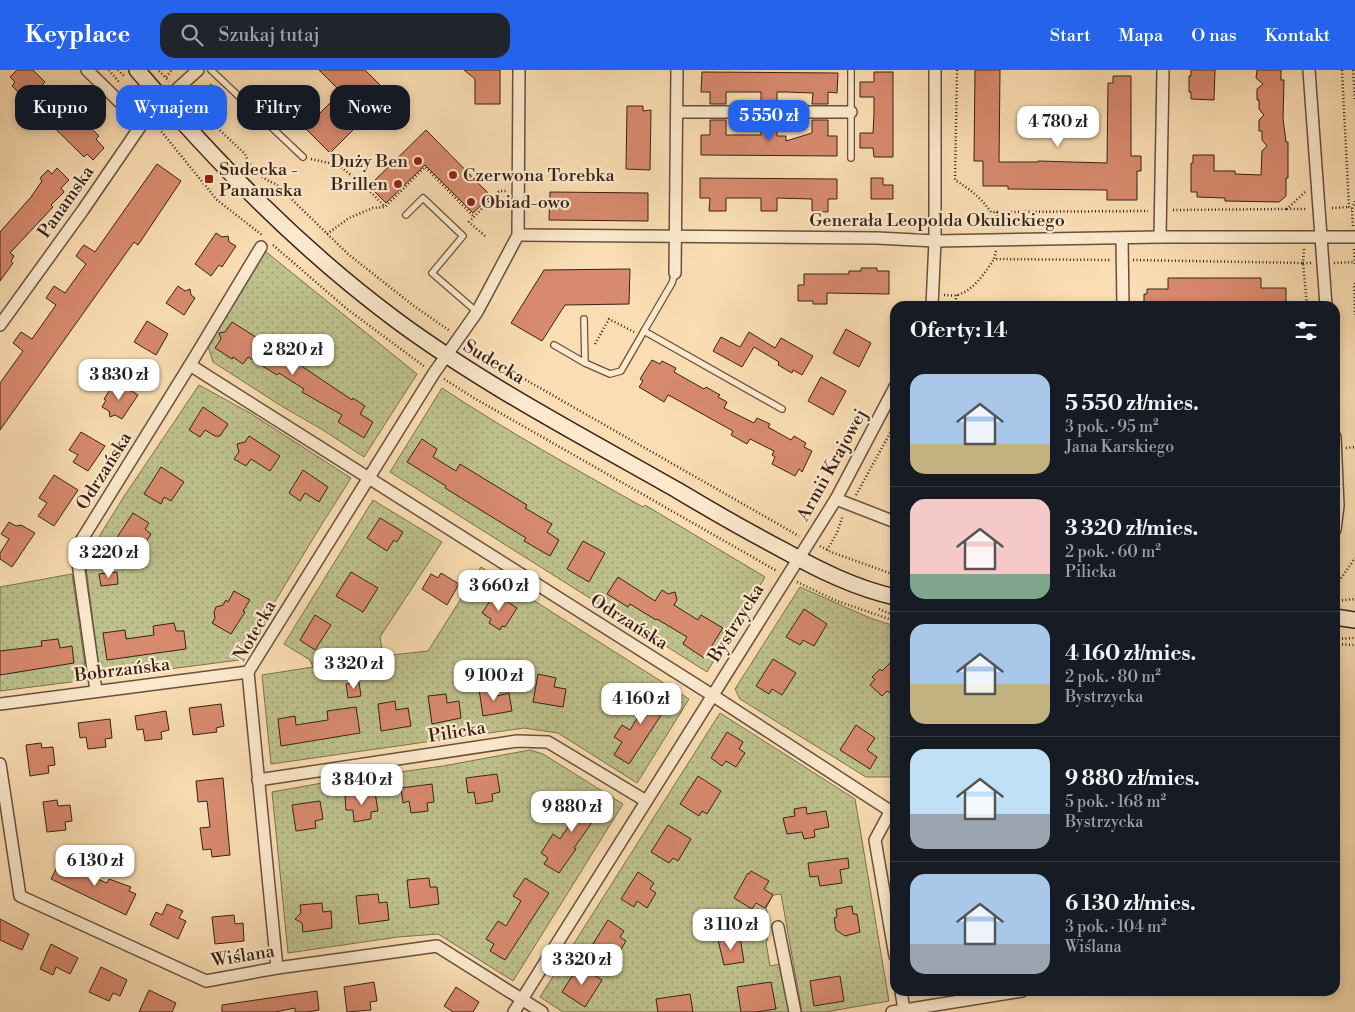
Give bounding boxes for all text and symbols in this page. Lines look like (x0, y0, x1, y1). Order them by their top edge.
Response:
search box (160, 13, 510, 58)
text: Keyplace (25, 20, 130, 50)
icon: search (178, 21, 206, 49)
text: Szukaj tutaj (218, 23, 320, 47)
text: Start (1050, 24, 1091, 47)
text: Mapa (1119, 24, 1163, 47)
text: O nas (1191, 24, 1237, 47)
text: Kontakt (1265, 24, 1330, 47)
chip: Kupno (15, 85, 106, 130)
chip: Wynajem (116, 85, 227, 130)
chip: Filtry (237, 85, 320, 130)
chip: Nowe (330, 85, 410, 130)
pin: 5 550 zł (717, 100, 821, 142)
text: 5 550 zł (739, 106, 799, 126)
pin: 4 780 zł (1006, 106, 1110, 148)
text: 4 780 zł (1028, 112, 1088, 132)
place label: Duży Ben (330, 150, 408, 173)
marker: Duży Ben (412, 155, 424, 167)
place label: Sudecka - Panamska (219, 158, 303, 202)
street label: Panamska (33, 161, 100, 243)
place label: Czerwona Torebka (463, 164, 616, 187)
marker: Czerwona Torebka (447, 169, 459, 181)
marker: Sudecka - Panamska (203, 173, 215, 185)
place label: Brillen (330, 173, 388, 196)
marker: Brillen (392, 178, 404, 190)
place label: Obiad-owo (481, 191, 570, 214)
marker: Obiad-owo (465, 196, 477, 208)
street label: Generała Leopolda Okulickiego (809, 209, 1065, 232)
icon: filters (1292, 317, 1320, 345)
text: Oferty: 14 (910, 318, 1008, 344)
pin: 2 820 zł (241, 334, 345, 376)
street label: Sudecka (459, 335, 530, 390)
text: 2 820 zł (263, 340, 323, 360)
pin: 3 830 zł (67, 358, 171, 401)
text: 3 830 zł (89, 365, 149, 385)
text: 5 550 zł/mies. (1065, 391, 1199, 417)
icon: home (950, 394, 1010, 454)
street label: Armii Krajowej (791, 405, 872, 526)
text: 3 pok. · 95 m² (1065, 417, 1159, 437)
street label: Odrzańska (71, 427, 137, 514)
text: Jana Karskiego (1065, 437, 1174, 457)
text: 3 320 zł/mies. (1065, 516, 1198, 542)
icon: home (950, 519, 1010, 579)
pin: 3 220 zł (57, 536, 161, 579)
text: 2 pok. · 60 m² (1065, 542, 1161, 562)
text: 3 220 zł (79, 543, 139, 563)
text: Pilicka (1065, 562, 1116, 582)
pin: 3 660 zł (447, 570, 551, 612)
text: 3 660 zł (469, 576, 529, 596)
street label: Bystrzycka (702, 579, 770, 667)
street label: Odrzańska (586, 589, 673, 655)
street label: Notecka (228, 596, 282, 666)
text: 4 160 zł/mies. (1065, 641, 1196, 667)
icon: home (950, 644, 1010, 704)
pin: 3 320 zł (302, 648, 406, 690)
street label: Bobrzańska (72, 653, 172, 687)
text: 3 320 zł (325, 654, 383, 674)
pin: 9 100 zł (442, 660, 546, 702)
text: 9 100 zł (465, 666, 523, 686)
text: 2 pok. · 80 m² (1065, 667, 1161, 687)
pin: 4 160 zł (589, 682, 693, 725)
text: Bystrzycka (1065, 687, 1143, 707)
text: 4 160 zł (612, 689, 670, 709)
street label: Pilicka (427, 716, 488, 748)
pin: 3 840 zł (310, 764, 414, 806)
text: 9 880 zł/mies. (1065, 766, 1200, 792)
icon: home (950, 769, 1010, 829)
text: 3 840 zł (332, 770, 392, 790)
pin: 9 880 zł (520, 790, 624, 833)
text: 5 pok. · 168 m² (1065, 792, 1166, 812)
text: 9 880 zł (542, 797, 602, 817)
text: Bystrzycka (1065, 812, 1143, 832)
pin: 6 130 zł (43, 844, 147, 887)
text: 6 130 zł (66, 851, 124, 871)
text: 6 130 zł/mies. (1065, 891, 1196, 917)
icon: home (950, 894, 1010, 954)
pin: 3 110 zł (679, 908, 783, 951)
text: 3 110 zł (704, 915, 758, 935)
text: 3 pok. · 104 m² (1065, 917, 1167, 937)
text: Wiślana (1065, 937, 1122, 957)
street label: Wiślana (209, 940, 277, 973)
pin: 3 320 zł (530, 944, 634, 986)
text: 3 320 zł (553, 950, 611, 970)

